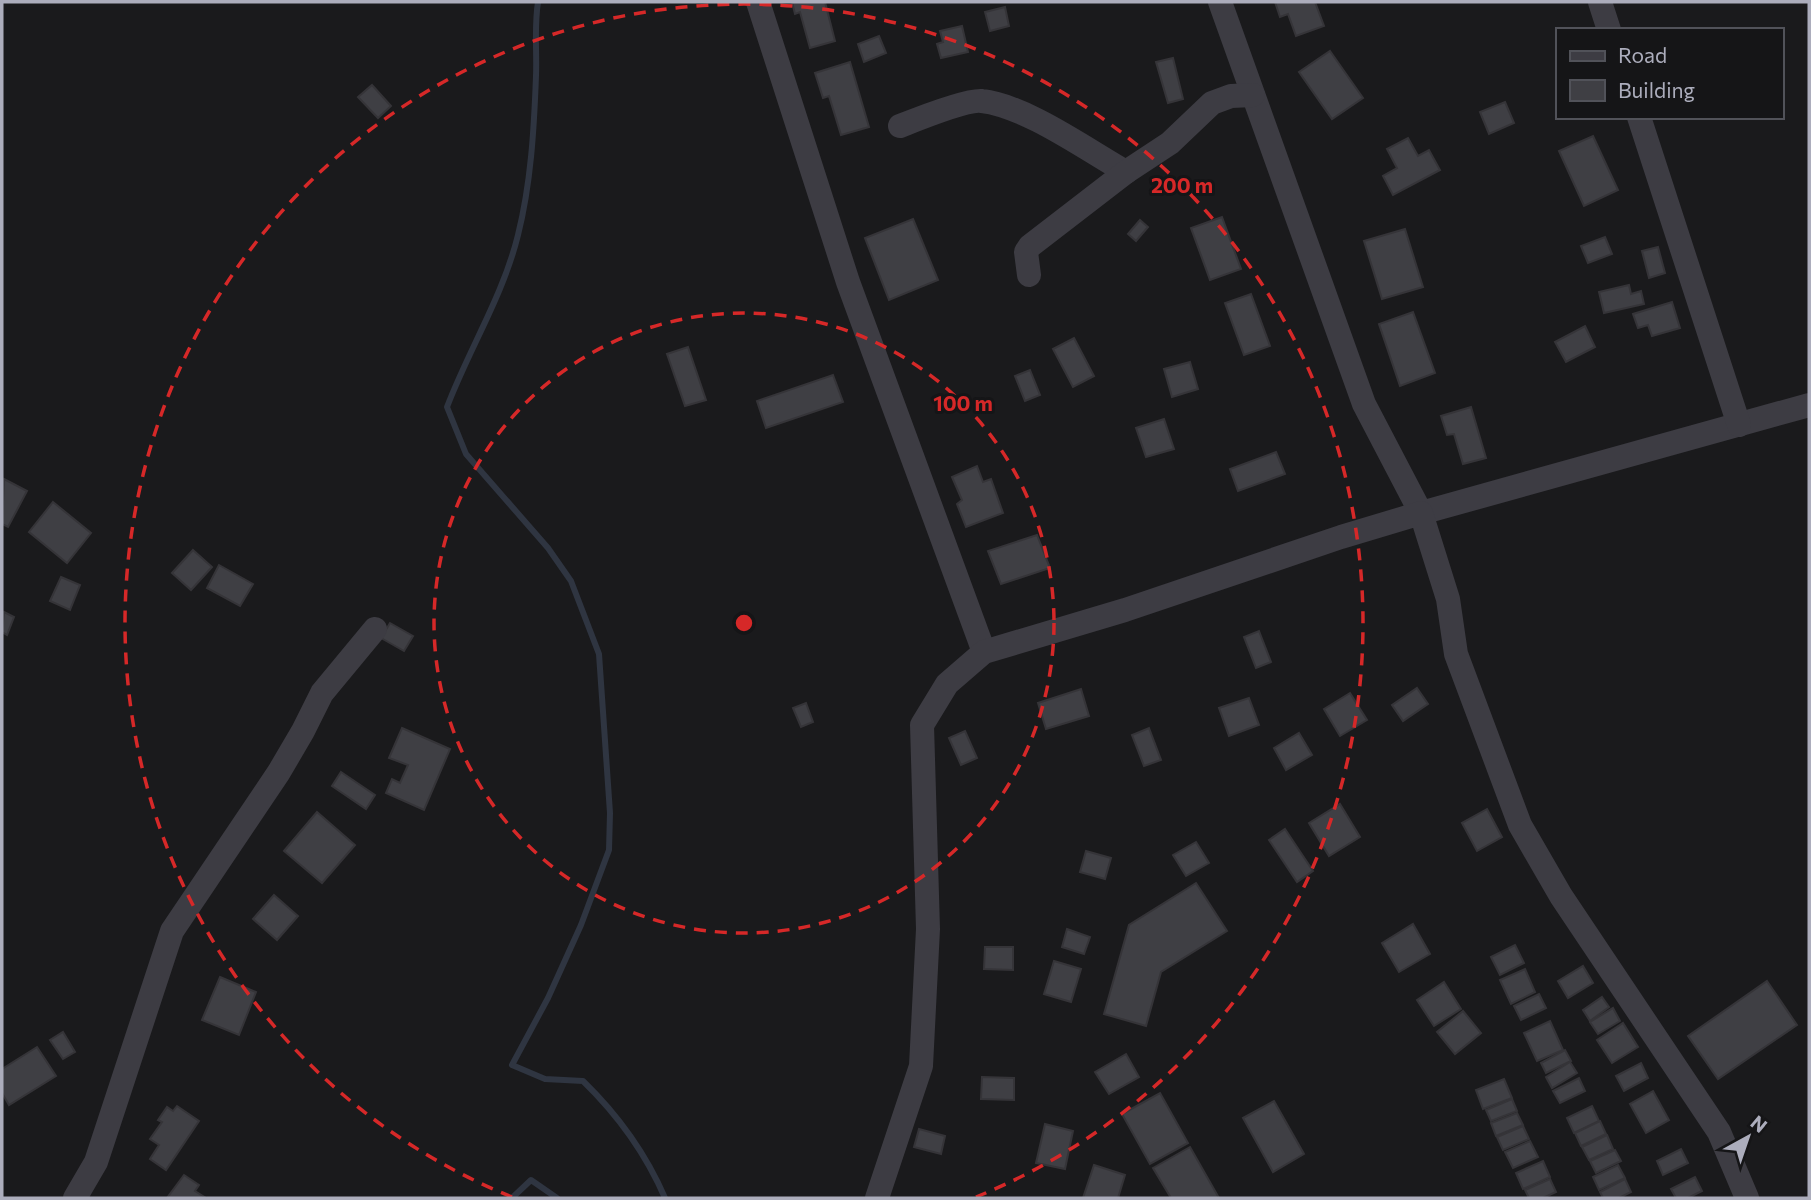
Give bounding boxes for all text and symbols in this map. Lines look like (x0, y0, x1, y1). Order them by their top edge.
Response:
legend (1556, 28, 1783, 119)
text: Road (1618, 42, 1667, 67)
text: Building (1618, 77, 1695, 102)
text: 200 m (1151, 172, 1213, 197)
text: 100 m (933, 390, 993, 415)
centre of rings (732, 611, 756, 635)
north arrow (1713, 1102, 1783, 1172)
text: N (1746, 1110, 1772, 1137)

